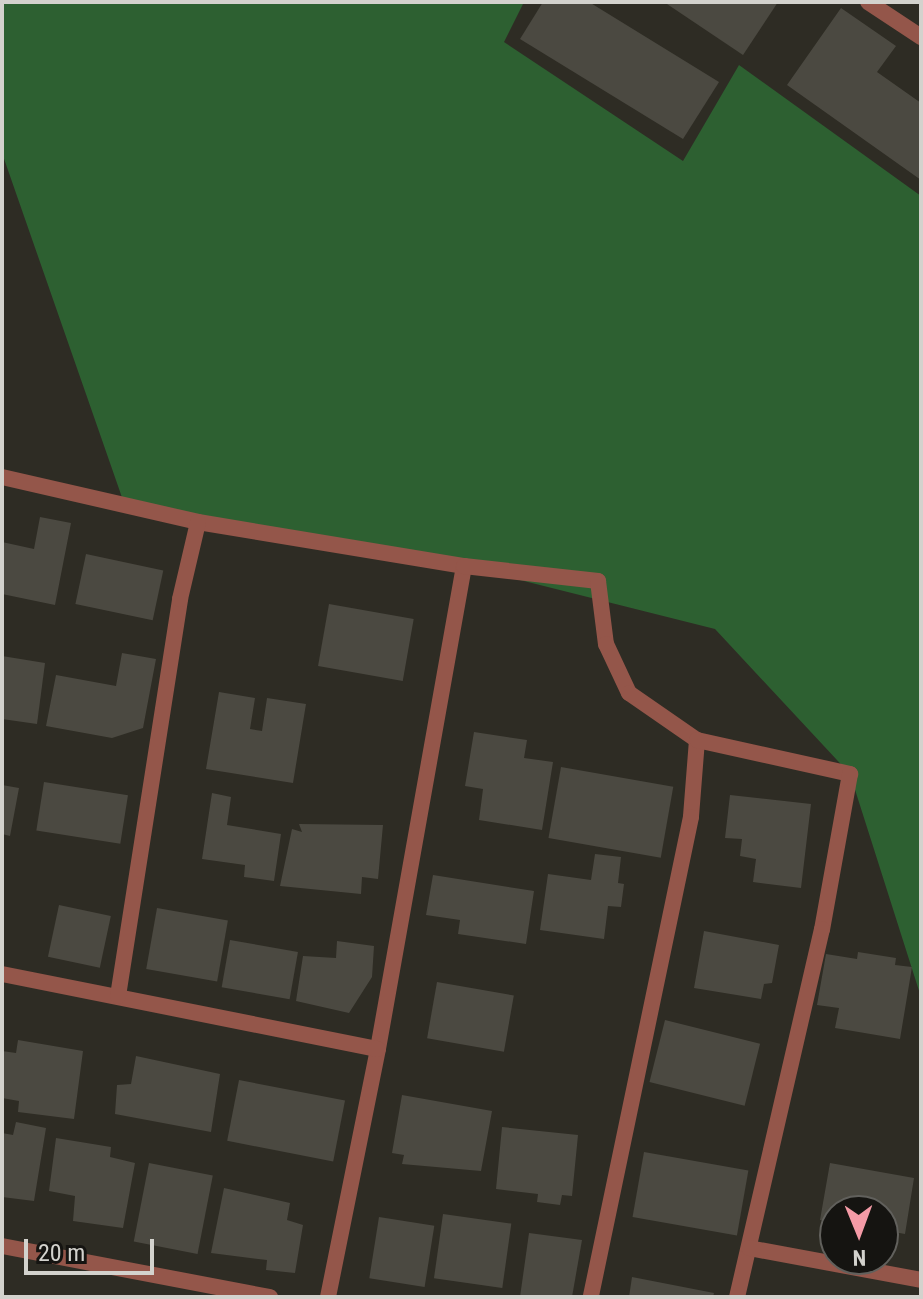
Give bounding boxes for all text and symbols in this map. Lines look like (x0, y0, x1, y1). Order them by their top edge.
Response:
north arrow (819, 1195, 899, 1275)
scale bar (28, 1223, 158, 1273)
text: 20 m (38, 1239, 85, 1267)
text: N (852, 1245, 866, 1270)

